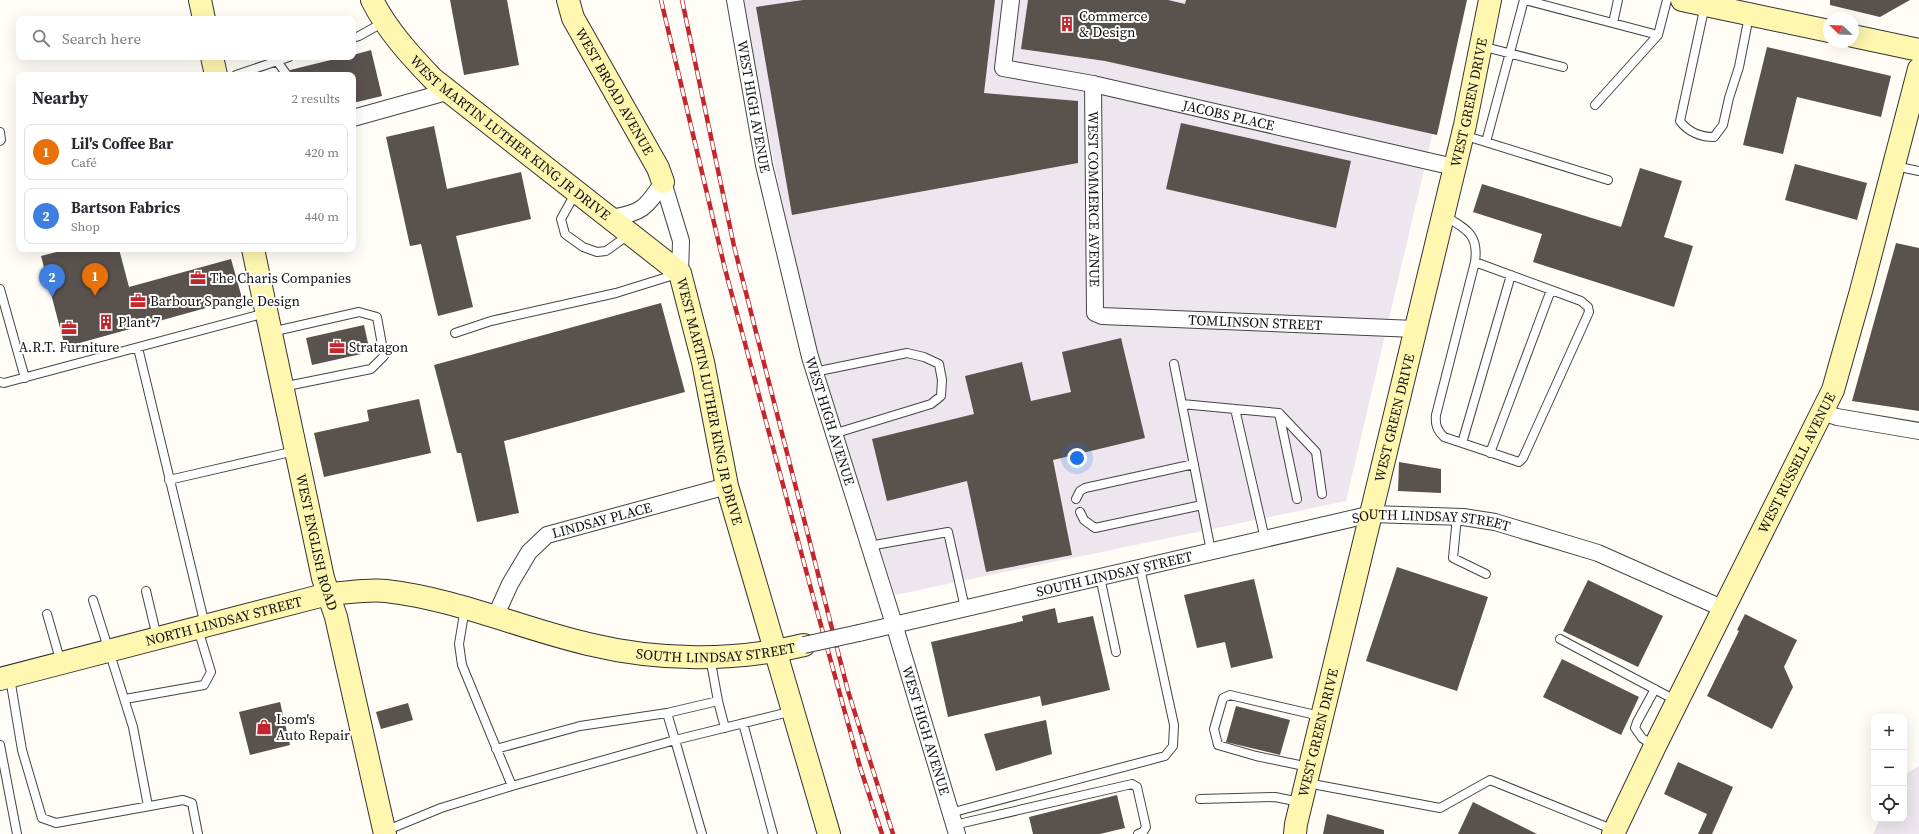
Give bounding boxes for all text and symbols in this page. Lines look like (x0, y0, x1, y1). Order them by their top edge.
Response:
place label: Commerce & Design (1079, 6, 1148, 42)
north arrow (1823, 12, 1859, 48)
building icon: Commerce & Design (1058, 15, 1076, 33)
search box (16, 16, 356, 60)
street label: WEST BROAD AVENUE (570, 24, 659, 159)
icon: search (30, 27, 52, 49)
text: Search here (62, 28, 141, 49)
street label: WEST GREEN DRIVE (1445, 36, 1492, 169)
street label: WEST HIGH AVENUE (732, 39, 775, 175)
street label: WEST MARTIN LUTHER KING JR DRIVE (405, 51, 615, 225)
text: Nearby (32, 86, 88, 110)
text: 2 results (292, 90, 340, 107)
street label: JACOBS PLACE (1180, 95, 1276, 135)
street label: WEST COMMERCE AVENUE (1083, 111, 1105, 287)
text: Lil's Coffee Bar (71, 133, 173, 154)
text: 1 (42, 144, 50, 161)
text: 420 m (305, 144, 339, 161)
text: Café (71, 154, 97, 171)
text: Bartson Fabrics (71, 197, 180, 218)
text: 2 (42, 208, 50, 225)
text: 440 m (305, 208, 339, 225)
text: Shop (71, 218, 100, 235)
pin: 1 (82, 263, 108, 296)
pin: 2 (39, 264, 65, 297)
place label: The Charis Companies (210, 268, 351, 288)
office icon: The Charis Companies (189, 269, 207, 287)
street label: WEST MARTIN LUTHER KING JR DRIVE (672, 276, 748, 527)
place label: Barbour Spangle Design (150, 291, 301, 311)
office icon: Barbour Spangle Design (129, 292, 147, 310)
street label: TOMLINSON STREET (1188, 310, 1323, 335)
place label: Plant 7 (118, 312, 161, 332)
building icon: Plant 7 (97, 313, 115, 331)
office icon: A.R.T. Furniture (60, 319, 78, 337)
place label: A.R.T. Furniture (19, 337, 119, 357)
place label: Stratagon (349, 337, 409, 357)
office icon: Stratagon (328, 338, 346, 356)
street label: WEST GREEN DRIVE (1369, 352, 1419, 484)
street label: WEST HIGH AVENUE (800, 354, 860, 488)
street label: WEST RUSSELL AVENUE (1753, 389, 1840, 537)
your location (1067, 448, 1087, 468)
street label: WEST ENGLISH ROAD (291, 472, 343, 613)
street label: LINDSAY PLACE (550, 497, 654, 543)
street label: SOUTH LINDSAY STREET (1350, 504, 1514, 536)
street label: SOUTH LINDSAY STREET (1034, 546, 1195, 602)
street label: NORTH LINDSAY STREET (143, 591, 305, 651)
street label: SOUTH LINDSAY STREET (635, 637, 798, 667)
street label: WEST HIGH AVENUE (897, 663, 955, 798)
street label: WEST GREEN DRIVE (1293, 667, 1343, 799)
place label: Isom's Auto Repair (276, 709, 350, 745)
map controls (1871, 714, 1907, 822)
button: + (1871, 714, 1907, 750)
shop icon: Isom's Auto Repair (255, 718, 273, 736)
button: − (1871, 750, 1907, 786)
button: locate (1871, 786, 1907, 822)

